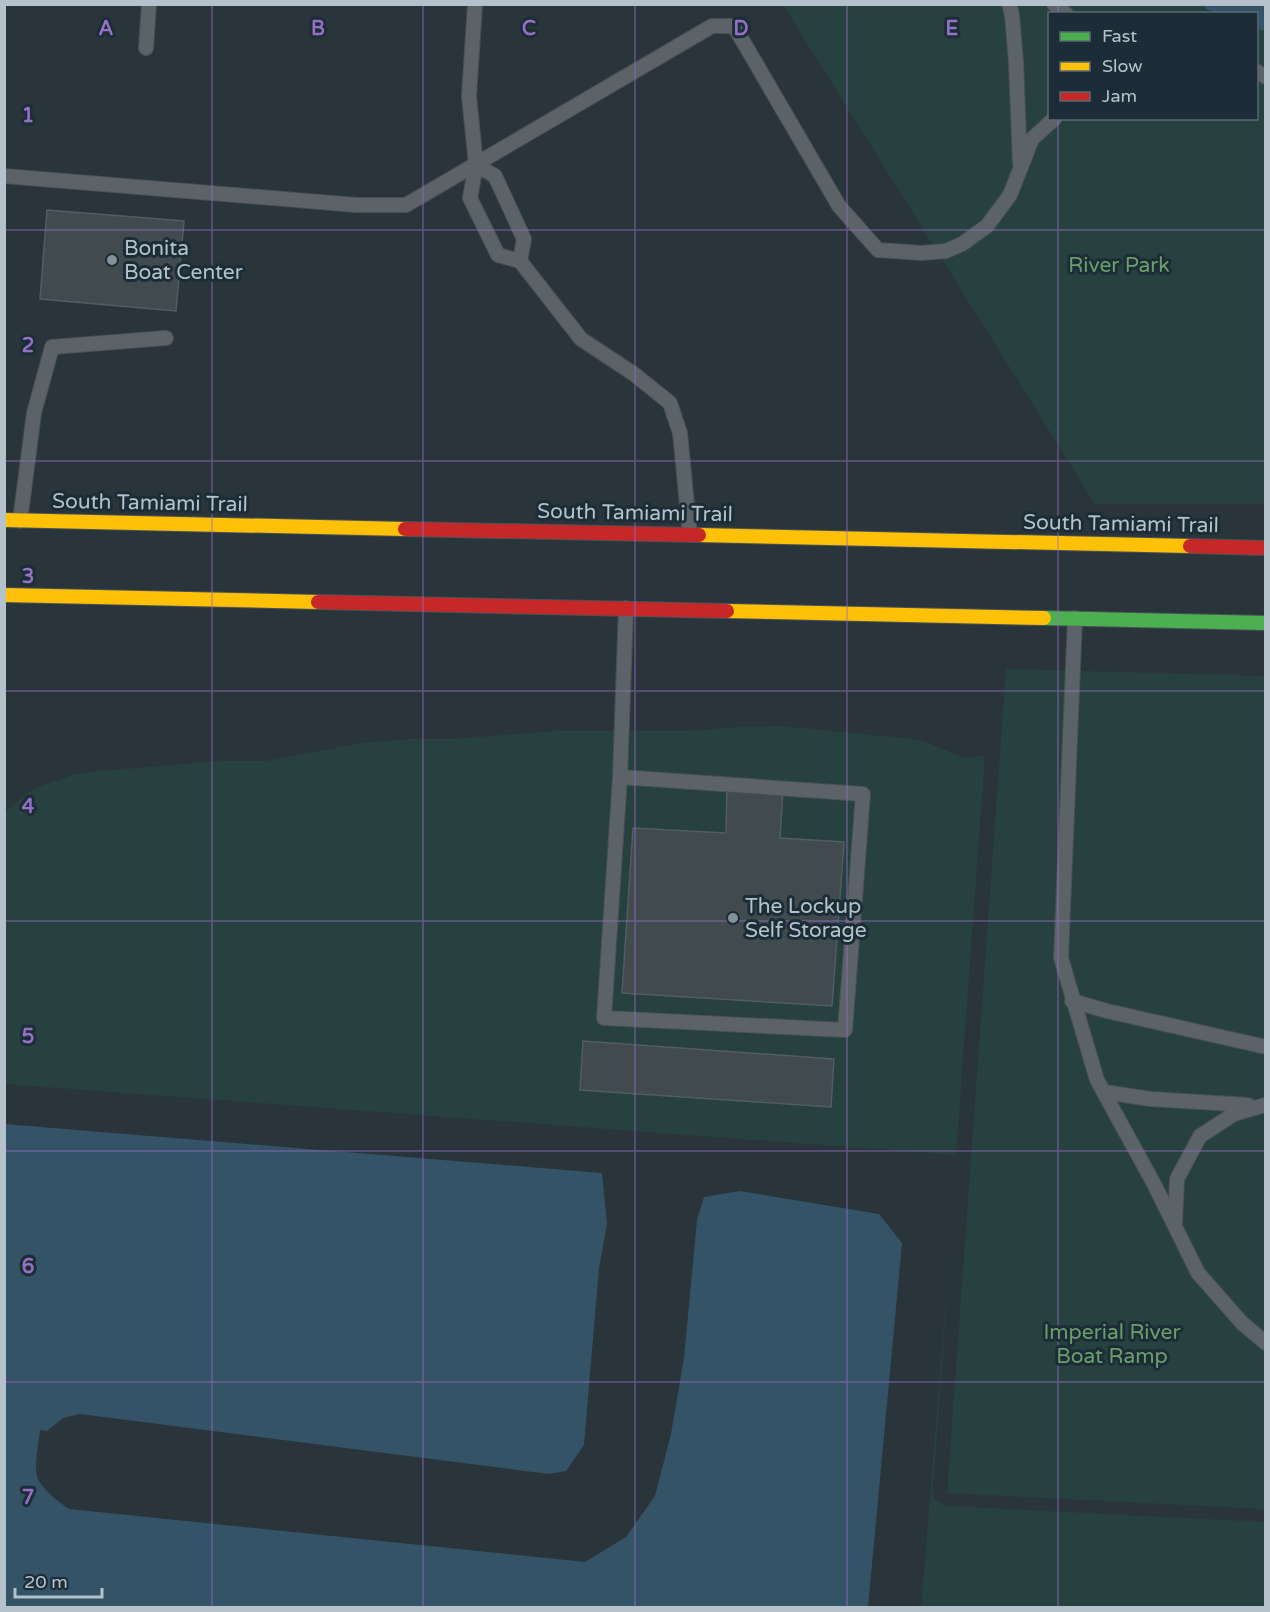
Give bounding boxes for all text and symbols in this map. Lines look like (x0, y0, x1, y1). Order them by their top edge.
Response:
legend (1048, 12, 1258, 120)
text: A (99, 17, 114, 41)
text: B (311, 17, 325, 41)
text: C (522, 17, 536, 41)
text: D (733, 17, 749, 41)
text: E (946, 17, 959, 41)
text: Fast (1102, 25, 1137, 47)
text: Slow (1102, 55, 1143, 77)
text: Jam (1102, 85, 1137, 107)
text: 1 (22, 104, 34, 128)
place label: Bonita Boat Center (124, 236, 243, 285)
marker: Bonita Boat Center (105, 253, 119, 267)
park label: River Park (1068, 253, 1170, 278)
text: 2 (22, 334, 34, 358)
street label: South Tamiami Trail (52, 489, 248, 517)
street label: South Tamiami Trail (537, 499, 733, 527)
street label: South Tamiami Trail (1023, 510, 1219, 538)
text: 3 (22, 565, 34, 589)
text: 4 (22, 795, 35, 819)
place label: The Lockup Self Storage (745, 894, 867, 943)
marker: The Lockup Self Storage (726, 911, 740, 925)
text: 5 (22, 1025, 34, 1049)
text: 6 (22, 1255, 34, 1279)
park label: Imperial River Boat Ramp (1043, 1320, 1181, 1369)
text: 7 (22, 1486, 34, 1510)
scale bar (15, 1561, 102, 1599)
text: 20 m (24, 1571, 68, 1593)

